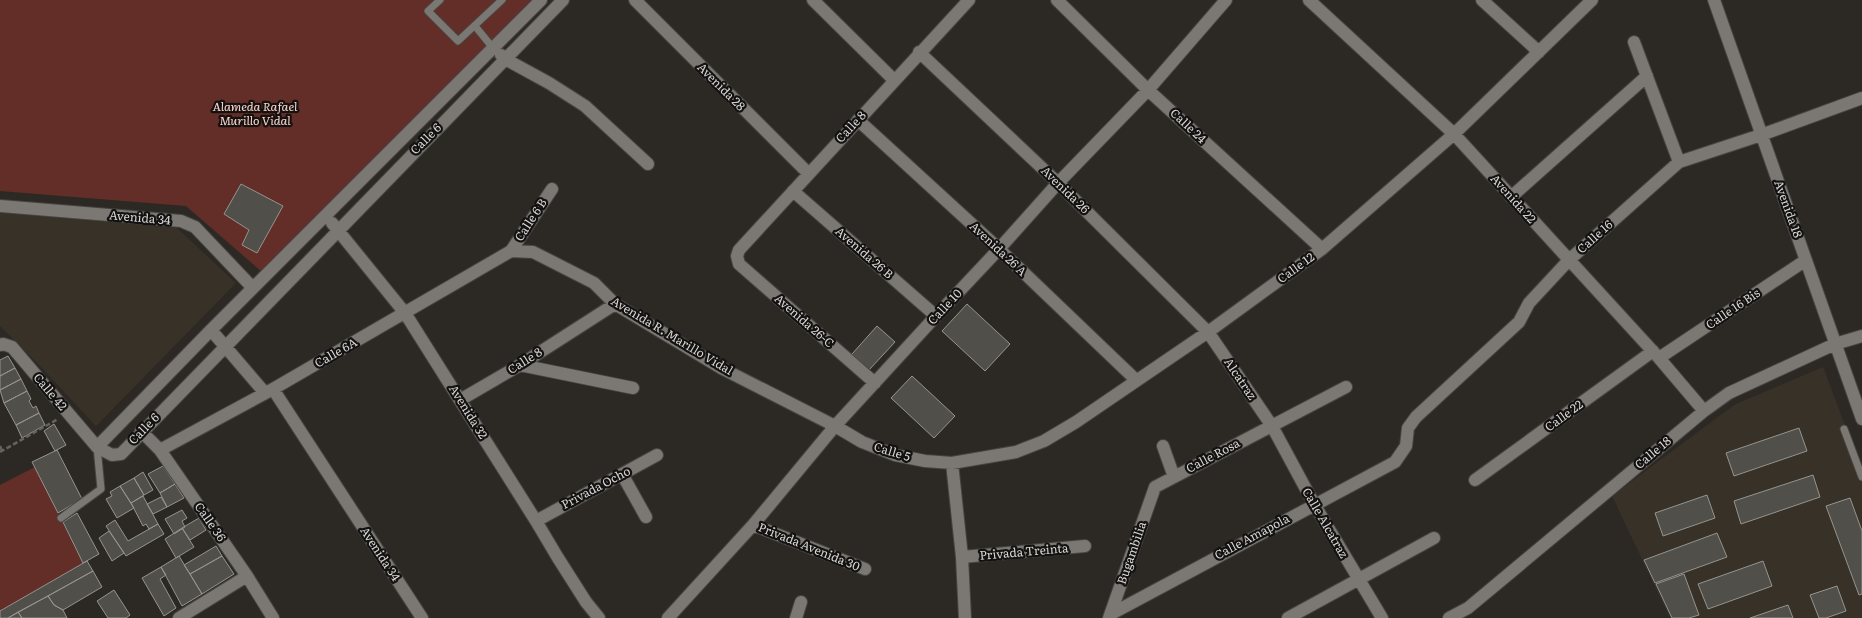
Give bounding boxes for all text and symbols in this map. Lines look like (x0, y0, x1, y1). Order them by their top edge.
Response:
street label: Avenida 28 (694, 58, 750, 115)
park label: Alameda Rafael Murillo Vidal (213, 97, 298, 129)
street label: Calle 24 (1166, 104, 1211, 147)
street label: Calle 8 (831, 106, 870, 146)
street label: Calle 6 (406, 118, 445, 158)
street label: Avenida 26 (1037, 162, 1094, 217)
street label: Avenida 22 (1487, 170, 1541, 227)
street label: Avenida 18 (1770, 177, 1808, 240)
street label: Calle 6 B (510, 194, 551, 245)
street label: Avenida 34 (108, 205, 172, 229)
street label: Calle 16 (1572, 215, 1617, 257)
street label: Avenida 26 A (966, 217, 1031, 280)
street label: Avenida 26 B (832, 222, 898, 283)
street label: Calle 12 (1273, 247, 1318, 287)
street label: Calle 16 Bis (1702, 283, 1764, 333)
street label: Calle 10 (923, 284, 966, 328)
street label: Avenida 26-C (771, 289, 838, 351)
street label: Avenida R. Marillo Vidal (608, 291, 737, 379)
street label: Calle 6A (311, 333, 360, 372)
street label: Calle 8 (504, 342, 546, 378)
street label: Alcatraz (1220, 354, 1262, 403)
street label: Calle 42 (30, 369, 72, 414)
street label: Avenida 32 (445, 381, 493, 442)
street label: Calle 22 (1541, 395, 1586, 435)
street label: Calle 6 (124, 408, 163, 448)
street label: Calle 18 (1630, 431, 1675, 473)
street label: Calle Rosa (1183, 433, 1243, 477)
street label: Calle 5 (872, 437, 913, 465)
street label: Privada Ocho (558, 461, 633, 513)
street label: Calle Alcatraz (1298, 484, 1353, 561)
street label: Calle 36 (191, 498, 231, 545)
street label: Calle Amapola (1211, 509, 1293, 563)
street label: Privada Avenida 30 (756, 517, 863, 575)
street label: Bugambilia (1112, 518, 1150, 587)
street label: Avenida 34 (356, 523, 405, 585)
street label: Privada Treinta (979, 538, 1070, 564)

